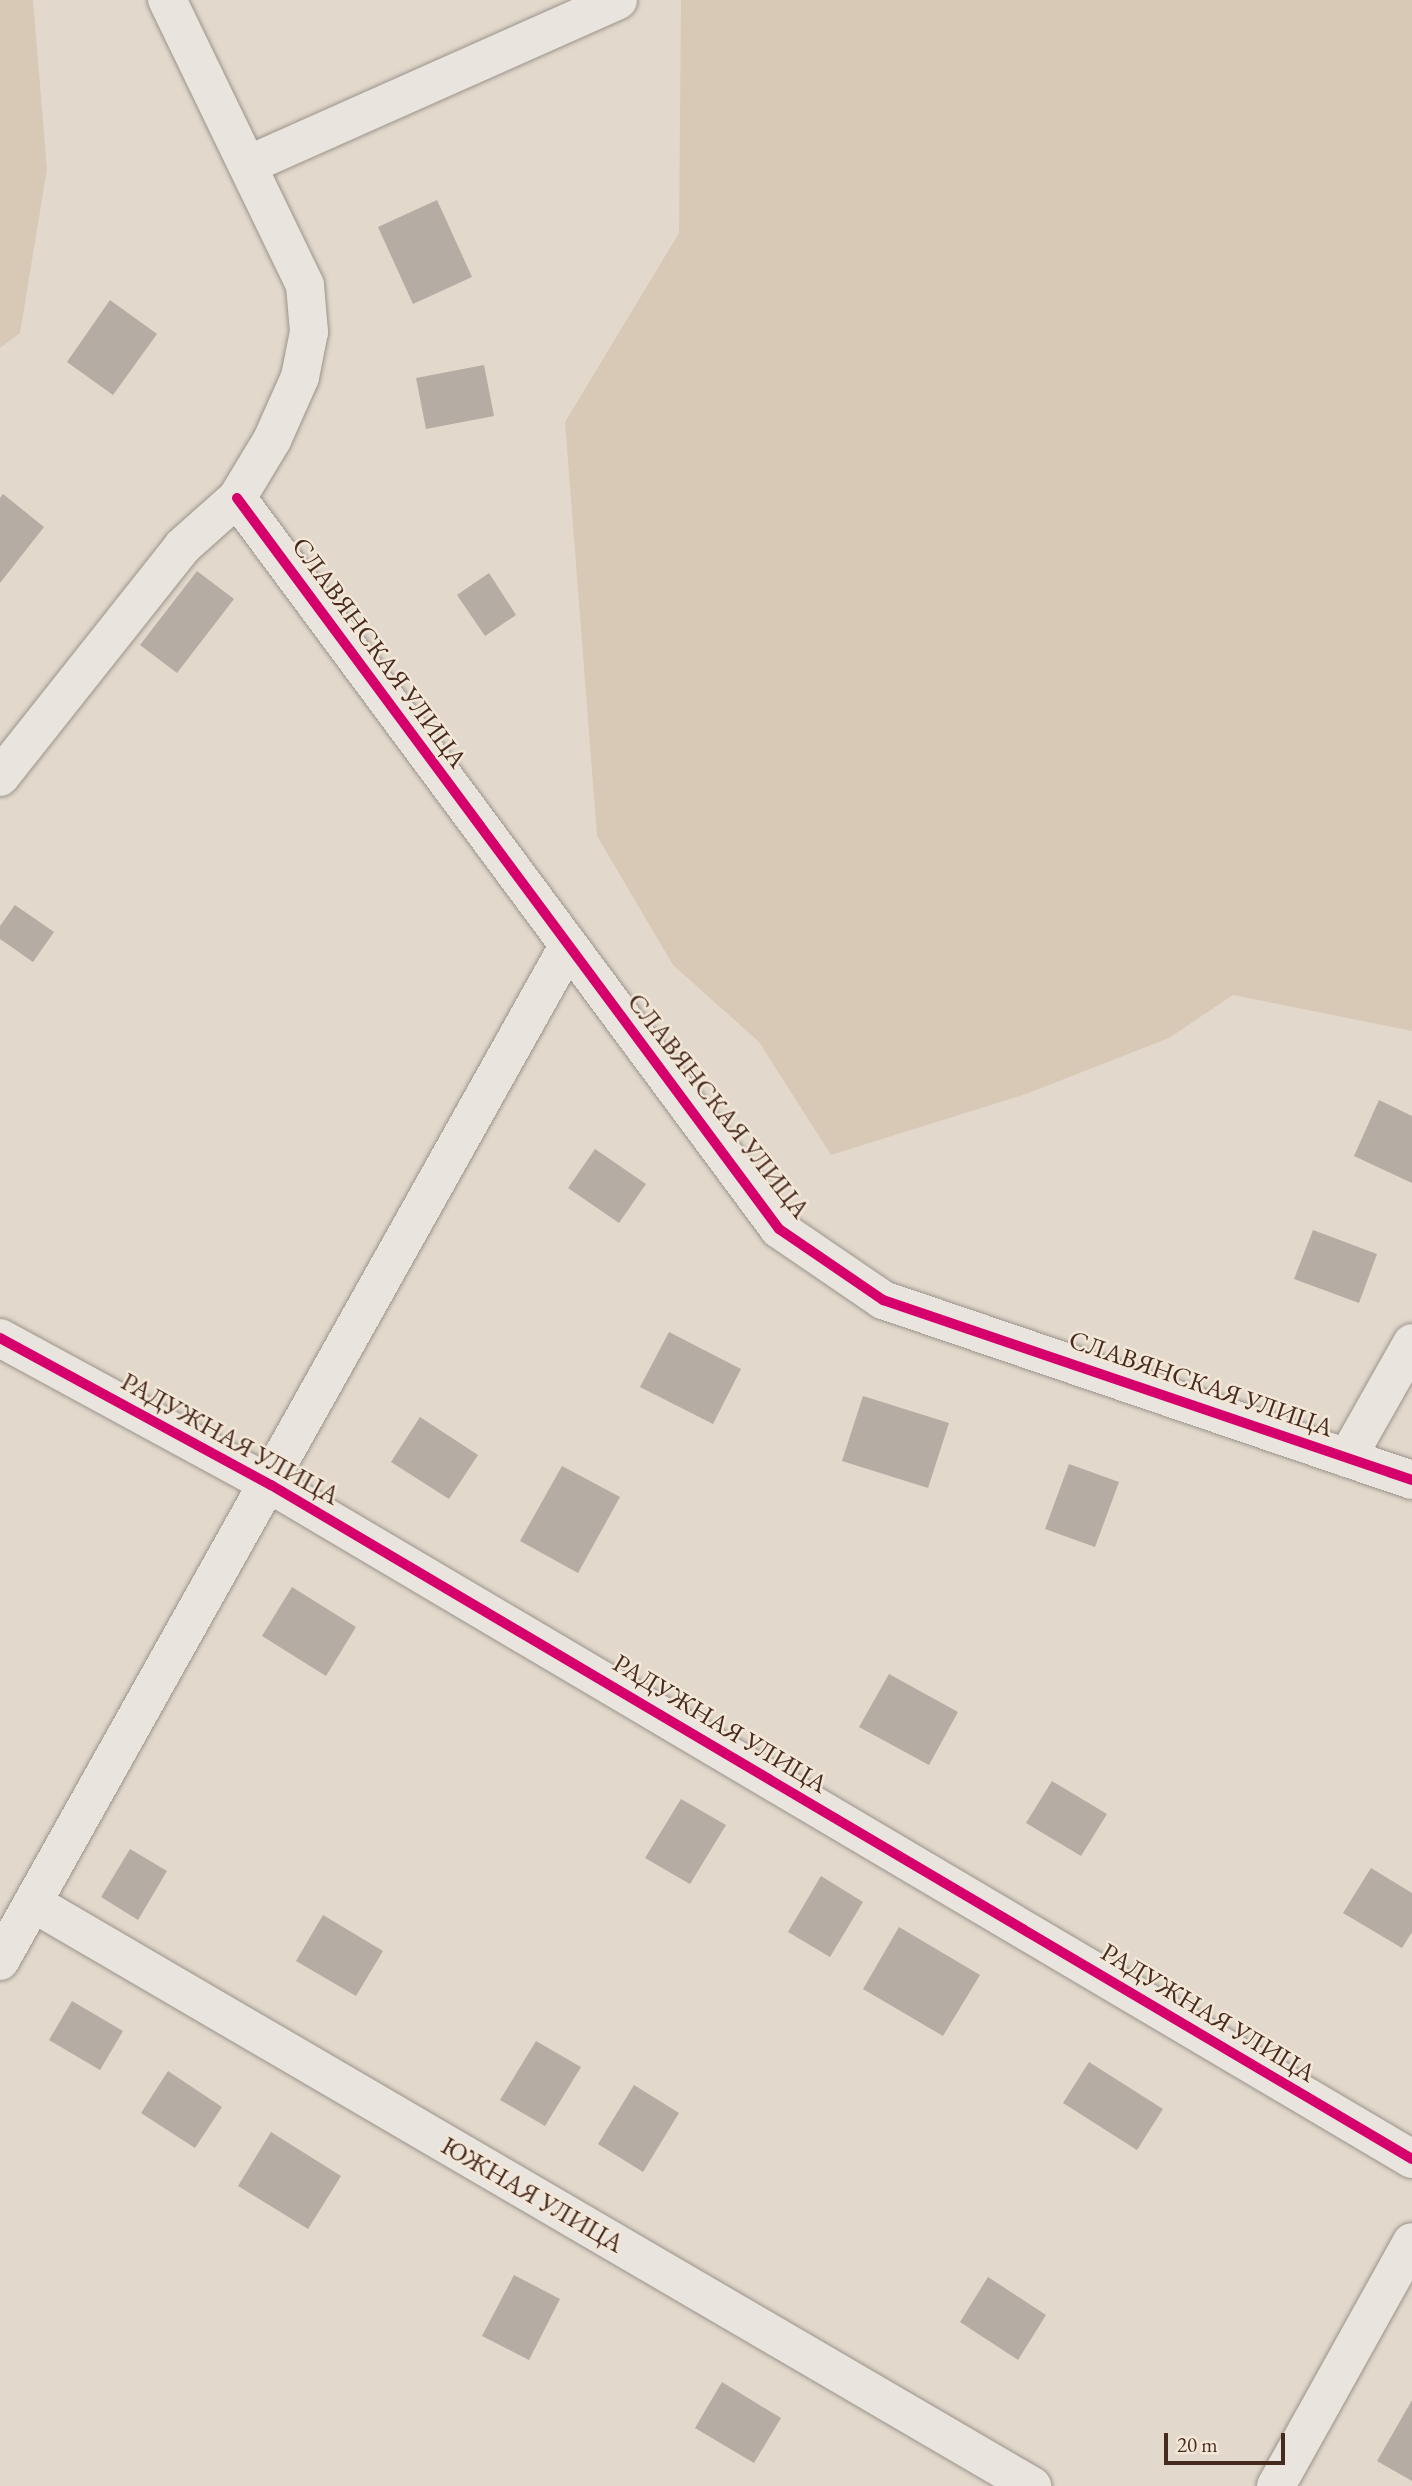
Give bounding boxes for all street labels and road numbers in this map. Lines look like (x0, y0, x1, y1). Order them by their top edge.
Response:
street label: СЛАВЯНСКАЯ УЛИЦА (285, 532, 473, 774)
street label: СЛАВЯНСКАЯ УЛИЦА (620, 987, 816, 1225)
street label: СЛАВЯНСКАЯ УЛИЦА (1065, 1324, 1337, 1444)
street label: РАДУЖНАЯ УЛИЦА (116, 1366, 344, 1512)
street label: РАДУЖНАЯ УЛИЦА (607, 1648, 833, 1800)
street label: РАДУЖНАЯ УЛИЦА (1095, 1937, 1321, 2089)
street label: ЮЖНАЯ УЛИЦА (435, 2130, 629, 2260)

